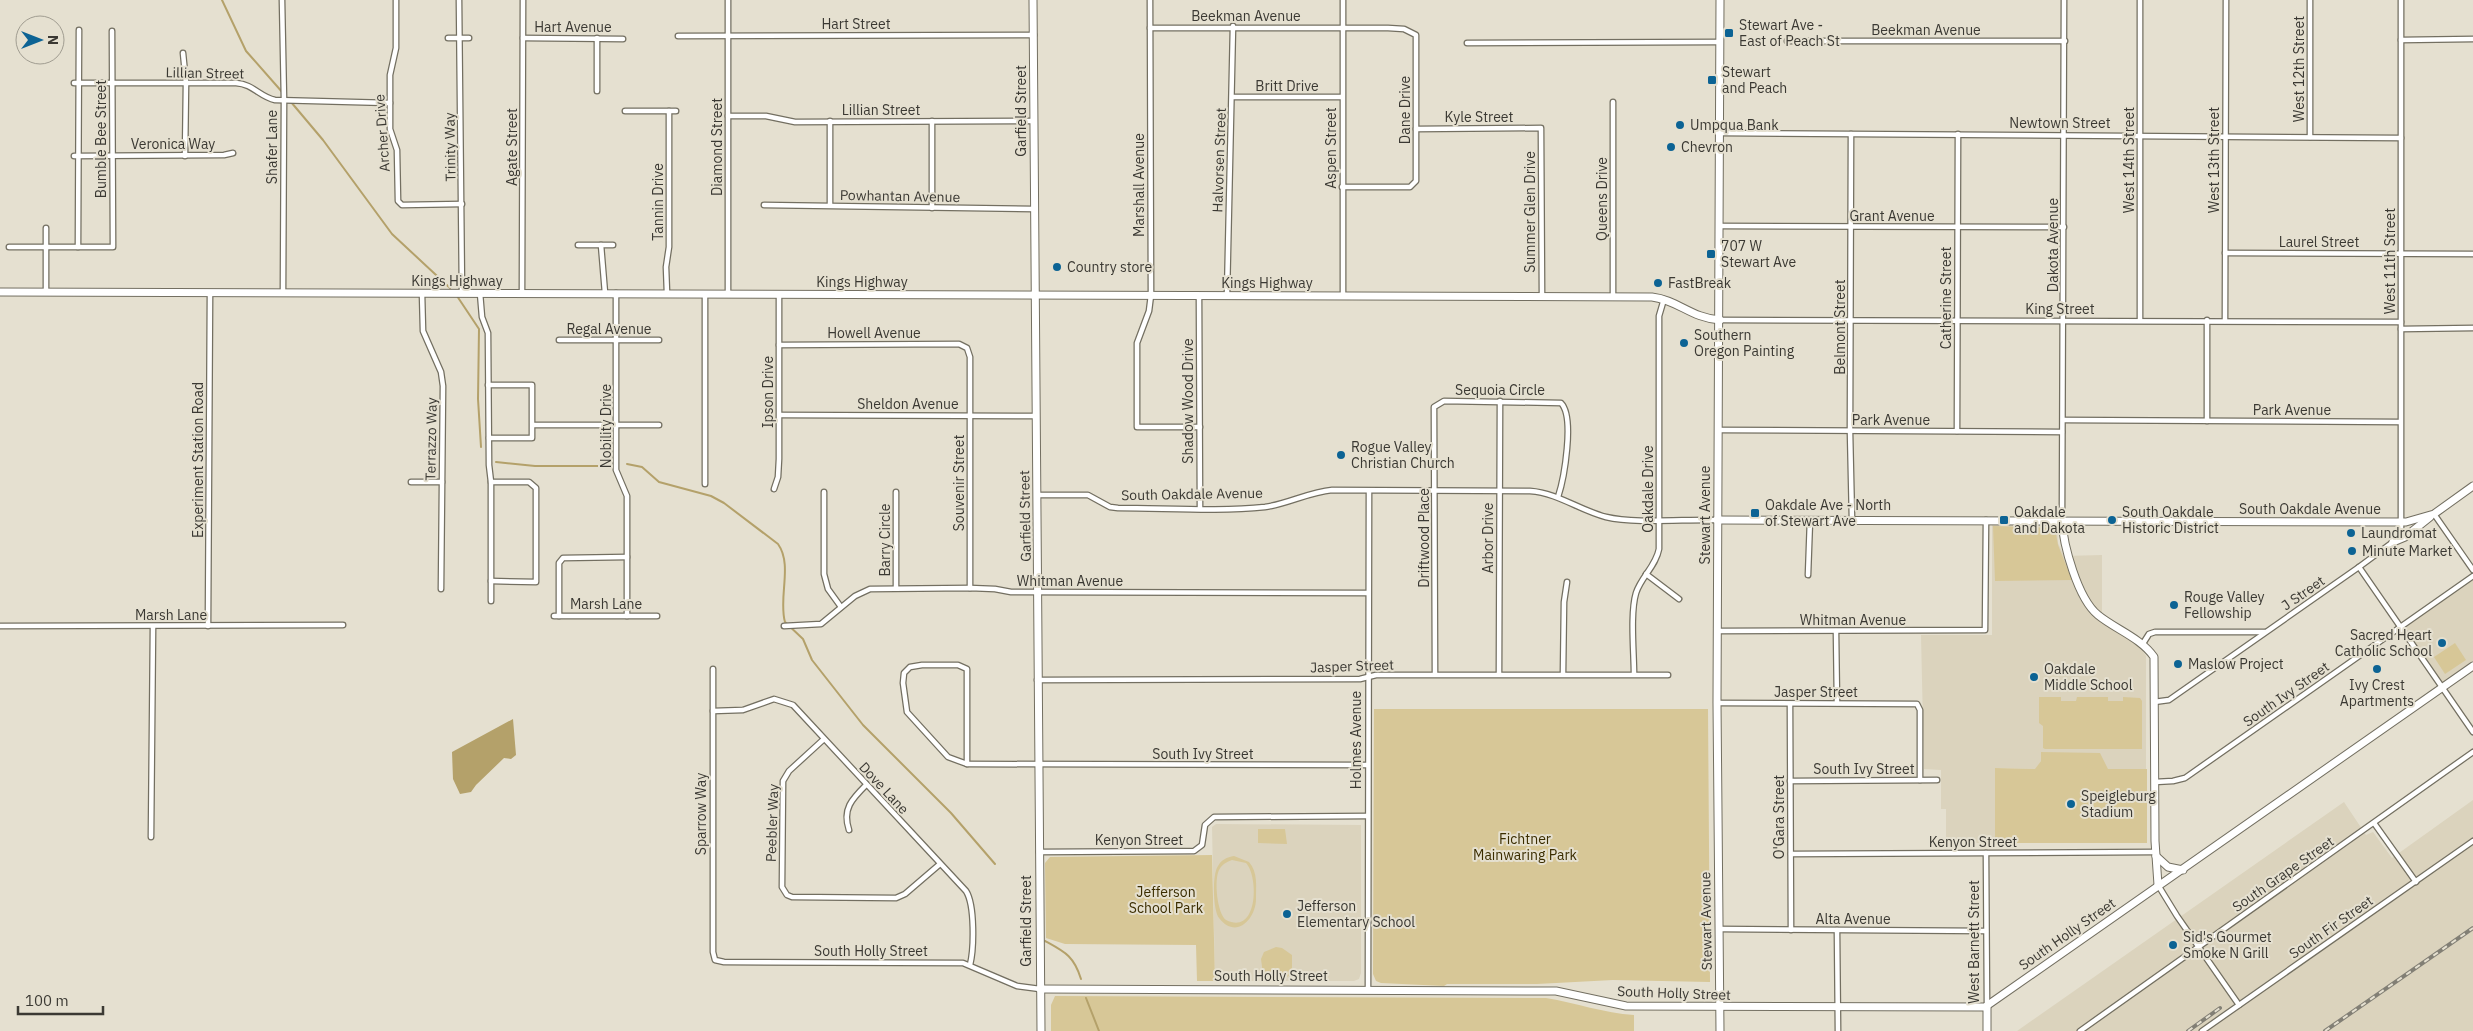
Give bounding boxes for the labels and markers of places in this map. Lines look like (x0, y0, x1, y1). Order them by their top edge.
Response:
place label: Stewart Ave - East of Peach St (1739, 16, 1840, 50)
marker: Stewart Ave - East of Peach St (1723, 27, 1735, 39)
place label: Stewart and Peach (1722, 63, 1787, 97)
marker: Stewart and Peach (1706, 74, 1718, 86)
place label: Umpqua Bank (1690, 116, 1779, 134)
marker: Umpqua Bank (1674, 119, 1686, 131)
place label: Chevron (1681, 138, 1733, 156)
marker: Chevron (1665, 141, 1677, 153)
place label: 707 W Stewart Ave (1721, 237, 1797, 271)
marker: 707 W Stewart Ave (1705, 248, 1717, 260)
place label: Country store (1067, 258, 1152, 276)
marker: Country store (1051, 261, 1063, 273)
place label: FastBreak (1668, 274, 1732, 292)
marker: FastBreak (1652, 277, 1664, 289)
place label: Southern Oregon Painting (1694, 326, 1795, 360)
marker: Southern Oregon Painting (1678, 337, 1690, 349)
place label: Rogue Valley Christian Church (1351, 438, 1455, 472)
marker: Rogue Valley Christian Church (1335, 449, 1347, 461)
place label: Oakdale Ave - North of Stewart Ave (1765, 496, 1891, 530)
place label: Oakdale and Dakota (2014, 503, 2086, 537)
place label: South Oakdale Historic District (2122, 503, 2219, 537)
marker: Oakdale Ave - North of Stewart Ave (1749, 507, 1761, 519)
marker: Oakdale and Dakota (1998, 514, 2010, 526)
marker: South Oakdale Historic District (2106, 514, 2118, 526)
place label: Laundromat (2361, 524, 2437, 542)
marker: Laundromat (2345, 527, 2357, 539)
place label: Minute Market (2362, 542, 2452, 560)
marker: Minute Market (2346, 545, 2358, 557)
place label: Rouge Valley Fellowship (2184, 588, 2265, 622)
marker: Rouge Valley Fellowship (2168, 599, 2180, 611)
place label: Sacred Heart Catholic School (2335, 626, 2432, 660)
marker: Sacred Heart Catholic School (2436, 637, 2448, 649)
place label: Maslow Project (2188, 655, 2284, 673)
marker: Maslow Project (2172, 658, 2184, 670)
place label: Oakdale Middle School (2044, 660, 2133, 694)
marker: Ivy Crest Apartments (2371, 663, 2383, 675)
marker: Oakdale Middle School (2028, 671, 2040, 683)
place label: Ivy Crest Apartments (2340, 676, 2414, 710)
place label: Speigleburg Stadium (2081, 787, 2156, 821)
marker: Speigleburg Stadium (2065, 798, 2077, 810)
place label: Jefferson Elementary School (1297, 897, 1415, 931)
marker: Jefferson Elementary School (1281, 908, 1293, 920)
place label: Sid's Gourmet Smoke N Grill (2183, 928, 2272, 962)
marker: Sid's Gourmet Smoke N Grill (2167, 939, 2179, 951)

